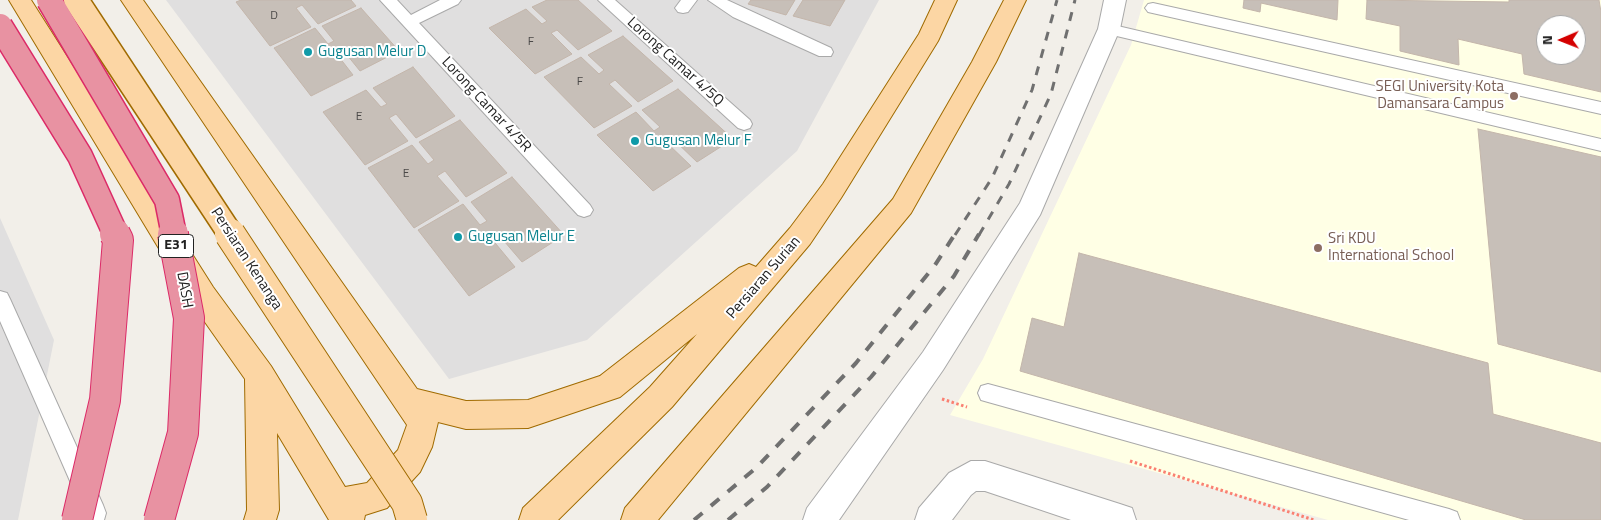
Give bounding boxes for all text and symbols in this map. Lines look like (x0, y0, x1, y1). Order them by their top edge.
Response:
house number: D (270, 9, 278, 23)
street label: Lorong Camar 4/5Q (623, 14, 727, 110)
north arrow (1536, 15, 1586, 65)
house number: F (528, 35, 534, 49)
text: N (1536, 35, 1557, 45)
place label: Gugusan Melur D (318, 43, 426, 61)
marker: Gugusan Melur D (302, 46, 314, 58)
street label: Lorong Camar 4/5R (437, 54, 535, 156)
house number: F (577, 75, 583, 89)
place label: SEGI University Kota Damansara Campus (1376, 78, 1504, 113)
marker: SEGI University Kota Damansara Campus (1508, 90, 1520, 102)
house number: E (356, 110, 362, 124)
place label: Gugusan Melur F (645, 132, 752, 150)
marker: Gugusan Melur F (629, 135, 641, 147)
house number: E (403, 167, 409, 181)
street label: Persiaran Kenanga (206, 205, 286, 313)
place label: Gugusan Melur E (468, 228, 575, 246)
place label: Sri KDU International School (1328, 230, 1454, 265)
marker: Gugusan Melur E (452, 231, 464, 243)
street label: Persiaran Surian (723, 233, 805, 323)
road number: E31 (158, 235, 194, 258)
marker: Sri KDU International School (1312, 242, 1324, 254)
street label: DASH (172, 270, 196, 310)

